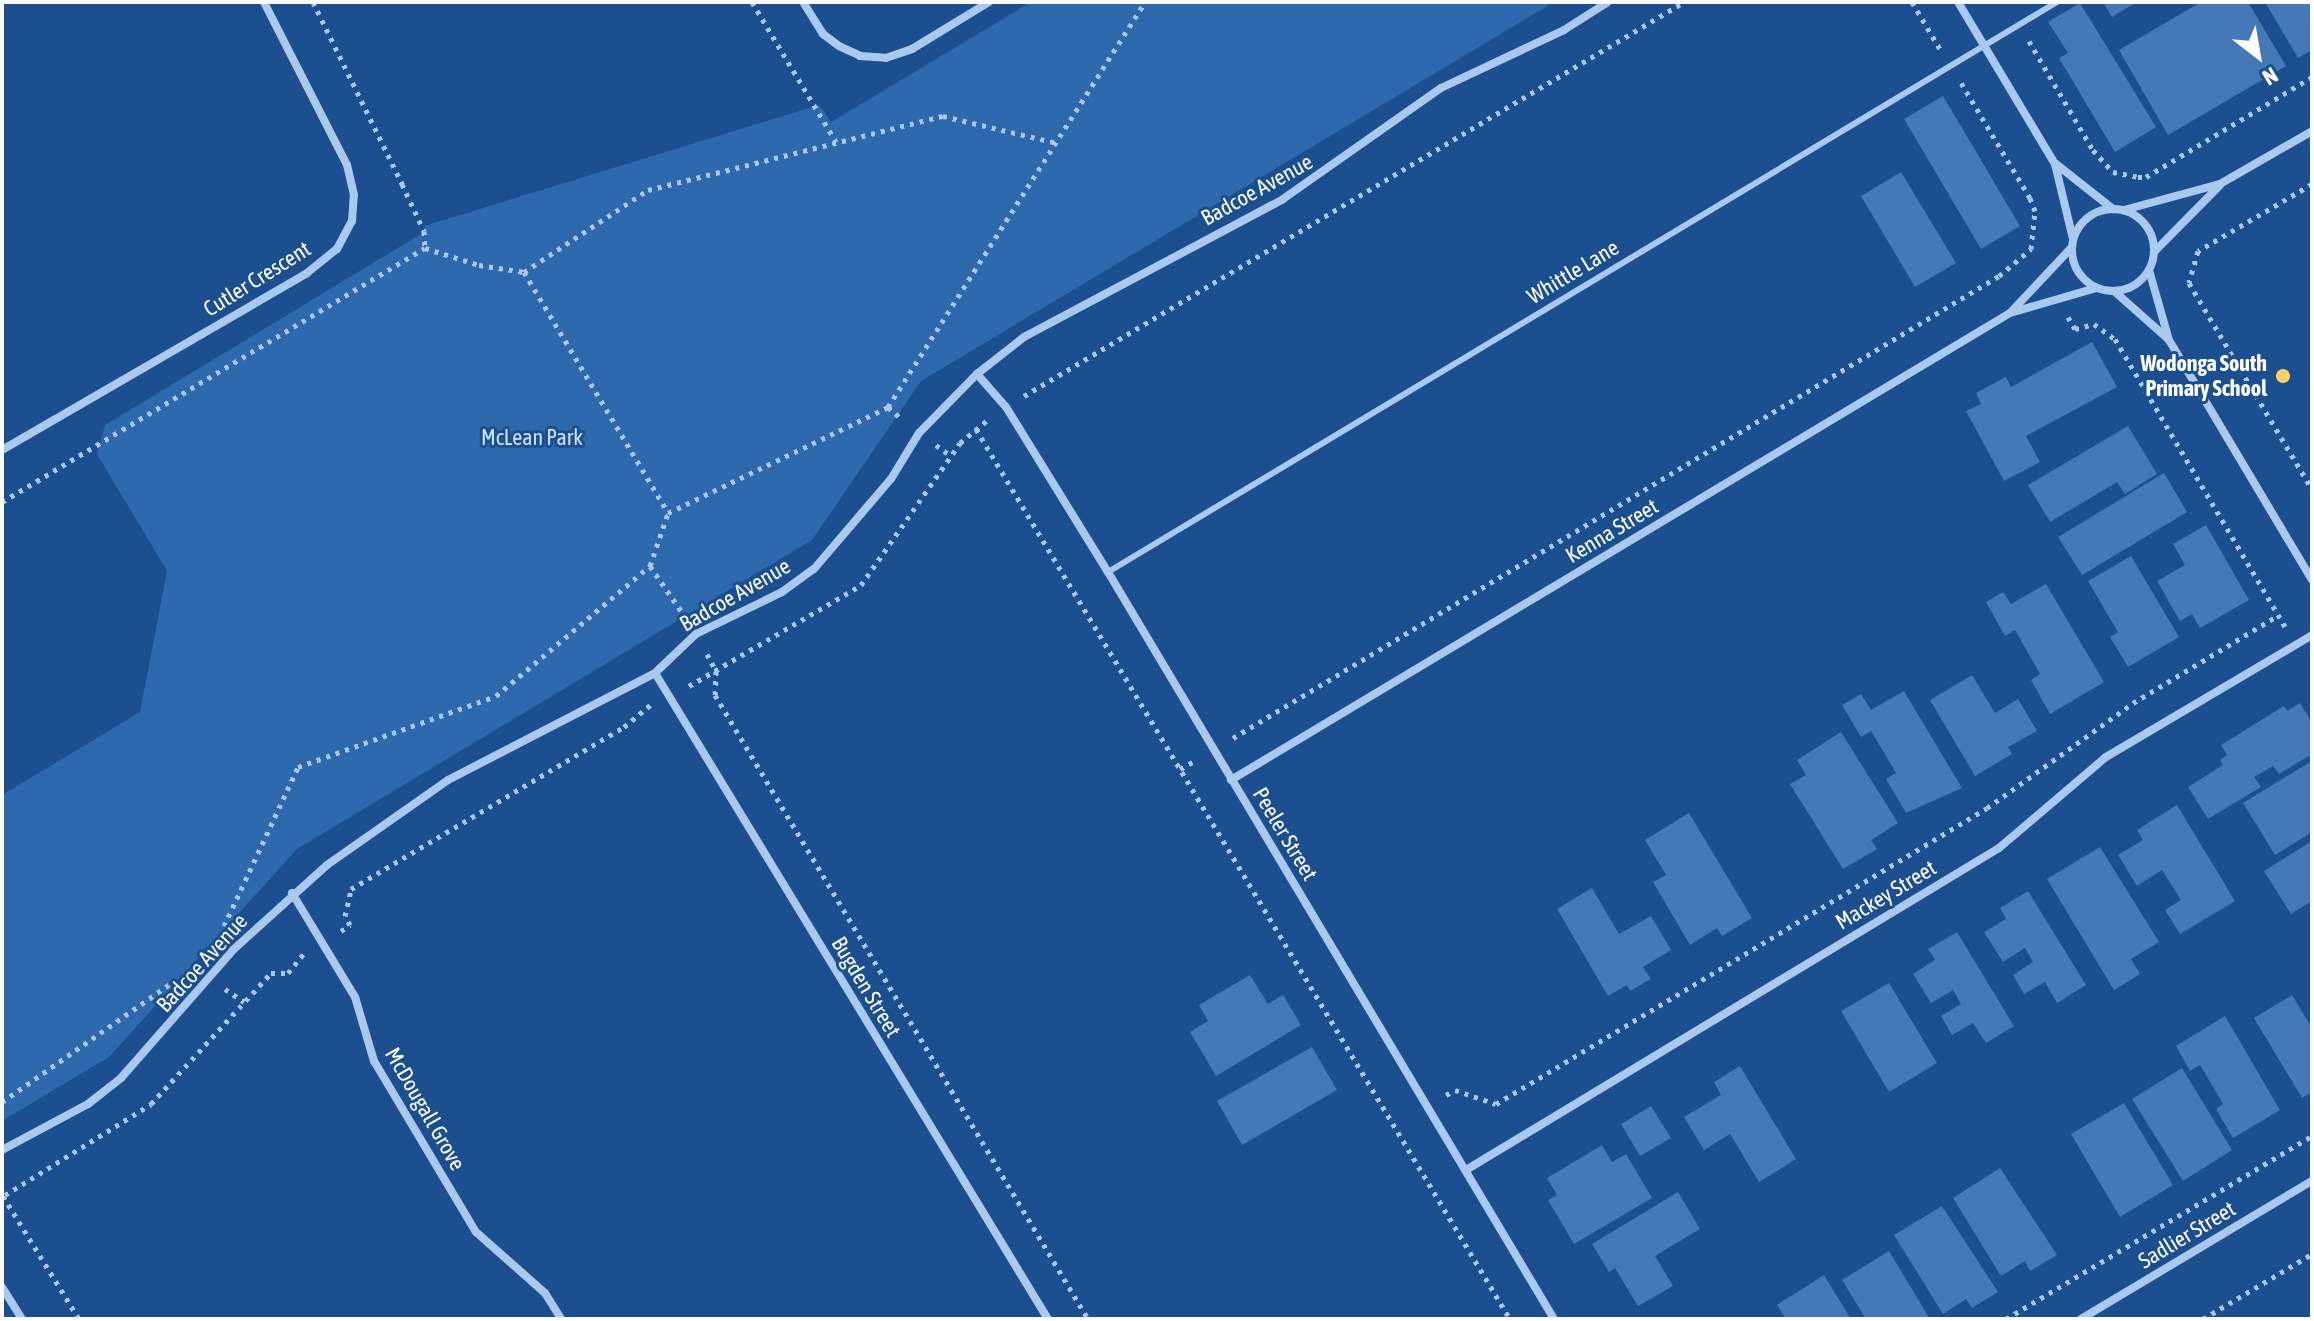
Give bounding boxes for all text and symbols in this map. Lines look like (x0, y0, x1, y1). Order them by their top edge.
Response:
north arrow (2218, 16, 2298, 96)
text: N (2258, 62, 2283, 91)
street label: Badcoe Avenue (1197, 149, 1317, 231)
street label: Whittle Lane (1522, 234, 1624, 310)
street label: Cutler Crescent (199, 236, 315, 322)
place label: Wodonga South Primary School (2140, 350, 2267, 402)
marker: Wodonga South Primary School (2274, 367, 2292, 385)
park label: McLean Park (481, 425, 583, 451)
street label: Kenna Street (1561, 493, 1663, 569)
street label: Badcoe Avenue (675, 553, 795, 637)
street label: Peeler Street (1247, 783, 1323, 885)
street label: Mackey Street (1831, 855, 1941, 935)
street label: Badcoe Avenue (151, 908, 253, 1018)
street label: Bugden Street (826, 932, 906, 1042)
street label: McDougall Grove (379, 1043, 471, 1175)
street label: Sadlier Street (2134, 1196, 2240, 1274)

